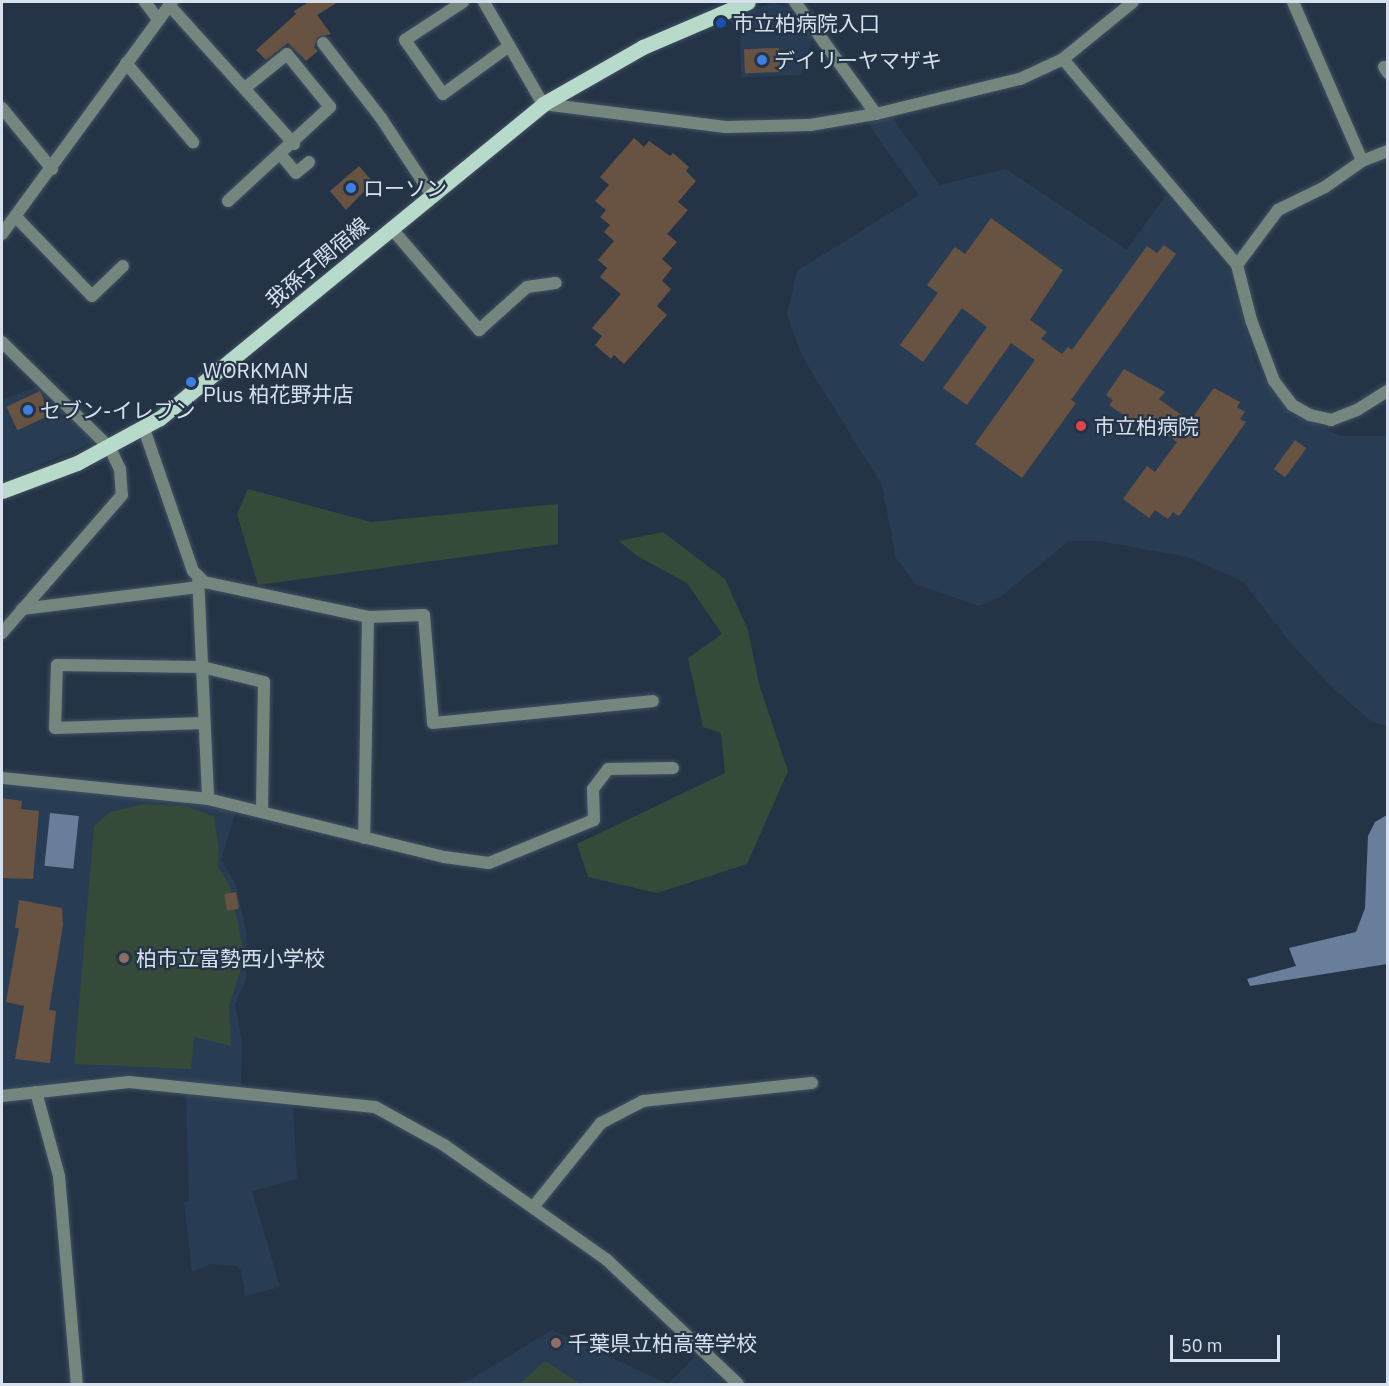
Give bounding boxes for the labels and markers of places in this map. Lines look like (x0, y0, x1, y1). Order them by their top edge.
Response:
place label: 市立柏病院入口 (733, 10, 880, 36)
marker: 市立柏病院入口 (714, 16, 728, 30)
place label: デイリーヤマザキ (774, 47, 942, 73)
marker: デイリーヤマザキ (755, 53, 769, 67)
place label: ローソン (363, 175, 447, 201)
marker: ローソン (344, 181, 358, 195)
place label: WORKMAN Plus 柏花野井店 (203, 357, 354, 407)
marker: WORKMAN Plus 柏花野井店 (184, 375, 198, 389)
place label: セブン-イレブン (40, 397, 195, 423)
marker: セブン-イレブン (21, 403, 35, 417)
place label: 市立柏病院 (1094, 413, 1199, 439)
marker: 市立柏病院 (1072, 417, 1090, 435)
place label: 柏市立富勢西小学校 (136, 945, 325, 971)
marker: 柏市立富勢西小学校 (117, 951, 131, 965)
place label: 千葉県立柏高等学校 (568, 1330, 757, 1356)
marker: 千葉県立柏高等学校 (549, 1336, 563, 1350)

